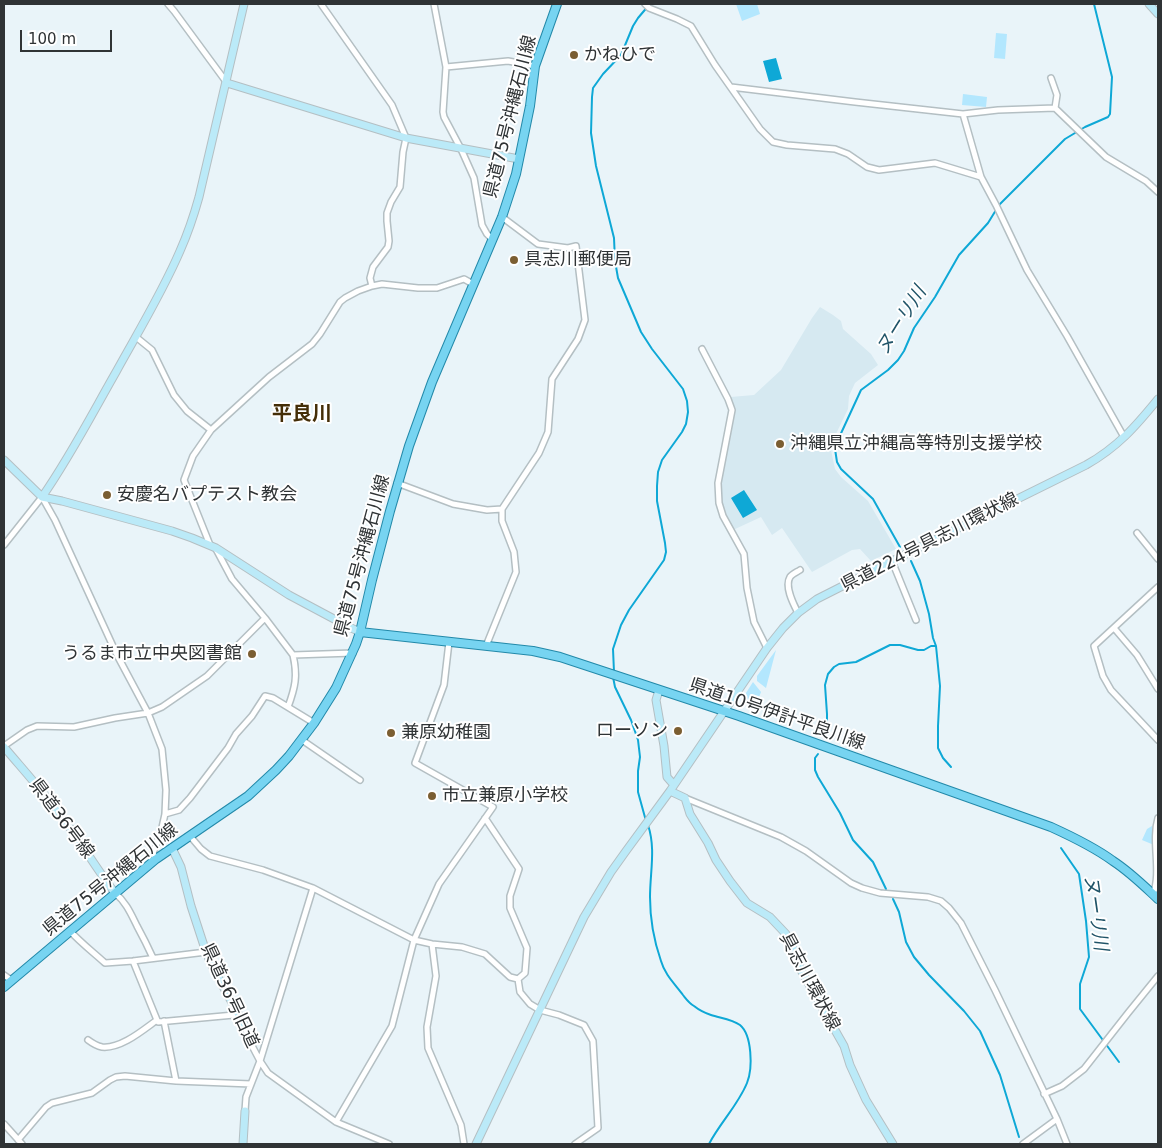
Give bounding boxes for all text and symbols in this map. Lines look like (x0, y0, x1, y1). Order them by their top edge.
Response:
scale bar (22, 20, 115, 52)
text: 100 m (28, 30, 76, 48)
street label: 県道75号沖縄石川線 (480, 33, 542, 201)
place label: かねひで (584, 44, 656, 66)
marker: かねひで (568, 49, 580, 61)
place label: 具志川郵便局 (524, 249, 632, 271)
marker: 具志川郵便局 (508, 254, 520, 266)
water label: ヌーリ川 (872, 283, 932, 359)
district label: 平良川 (272, 403, 332, 427)
place label: 沖縄県立沖縄高等特別支援学校 (790, 433, 1042, 455)
marker: 沖縄県立沖縄高等特別支援学校 (774, 438, 786, 450)
street label: 県道75号沖縄石川線 (331, 473, 395, 639)
place label: 安慶名バプテスト教会 (117, 484, 297, 506)
marker: 安慶名バプテスト教会 (101, 489, 113, 501)
street label: 県道224号具志川環状線 (838, 489, 1022, 597)
place label: うるま市立中央図書館 (62, 643, 242, 665)
marker: うるま市立中央図書館 (246, 648, 258, 660)
street label: 県道10号伊計平良川線 (686, 675, 868, 755)
place label: ローソン (596, 720, 668, 742)
place label: 兼原幼稚園 (401, 722, 491, 744)
marker: ローソン (672, 725, 684, 737)
marker: 兼原幼稚園 (385, 727, 397, 739)
street label: 県道36号線 (24, 775, 98, 863)
place label: 市立兼原小学校 (442, 785, 568, 807)
marker: 市立兼原小学校 (426, 790, 438, 802)
street label: 県道75号沖縄石川線 (39, 819, 183, 941)
water label: ヌーリ川 (1078, 874, 1112, 952)
street label: 具志川環状線 (774, 929, 844, 1035)
street label: 県道36号旧道 (195, 940, 263, 1052)

